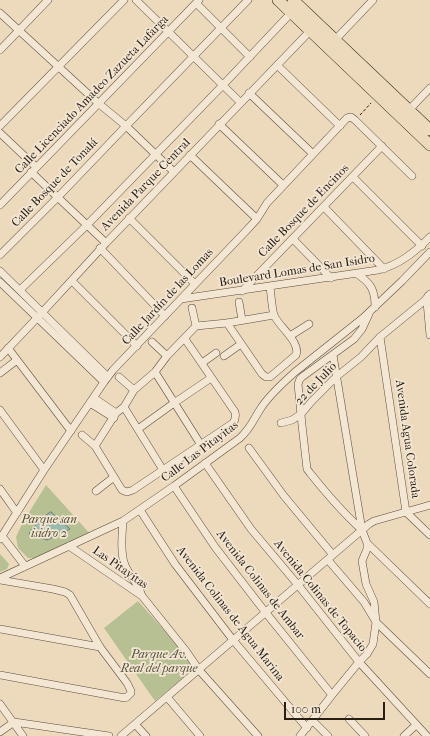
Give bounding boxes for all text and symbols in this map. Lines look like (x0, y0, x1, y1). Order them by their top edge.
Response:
street label: Calle Licenciado Amadeo Zazueta Lafarga (12, 13, 172, 177)
street label: Calle Bosque de Tonalá (9, 136, 101, 230)
street label: Avenida Parque Central (98, 136, 194, 234)
street label: Calle Bosque de Encinos (256, 161, 352, 261)
street label: Calle Jardín de las Lomas (119, 246, 217, 348)
street label: Boulevard Lomas de San Isidro (218, 252, 376, 290)
street label: 22 de Julio (292, 360, 340, 408)
street label: Avenida Agua Colorada (392, 379, 422, 499)
street label: Calle Las Pitayitas (159, 418, 241, 486)
park label: Parque san isidro 2 (21, 513, 77, 541)
street label: Avenida Colinas de Ambar (213, 528, 307, 642)
street label: Avenida Colinas de Topacio (270, 537, 370, 655)
street label: Las Pitayitas (90, 544, 150, 592)
street label: Avenida Colinas de Agua Marina (173, 544, 287, 684)
park label: Parque Av. Real del parque (121, 648, 197, 676)
scale bar (286, 694, 387, 720)
text: 100 m (291, 702, 321, 716)

